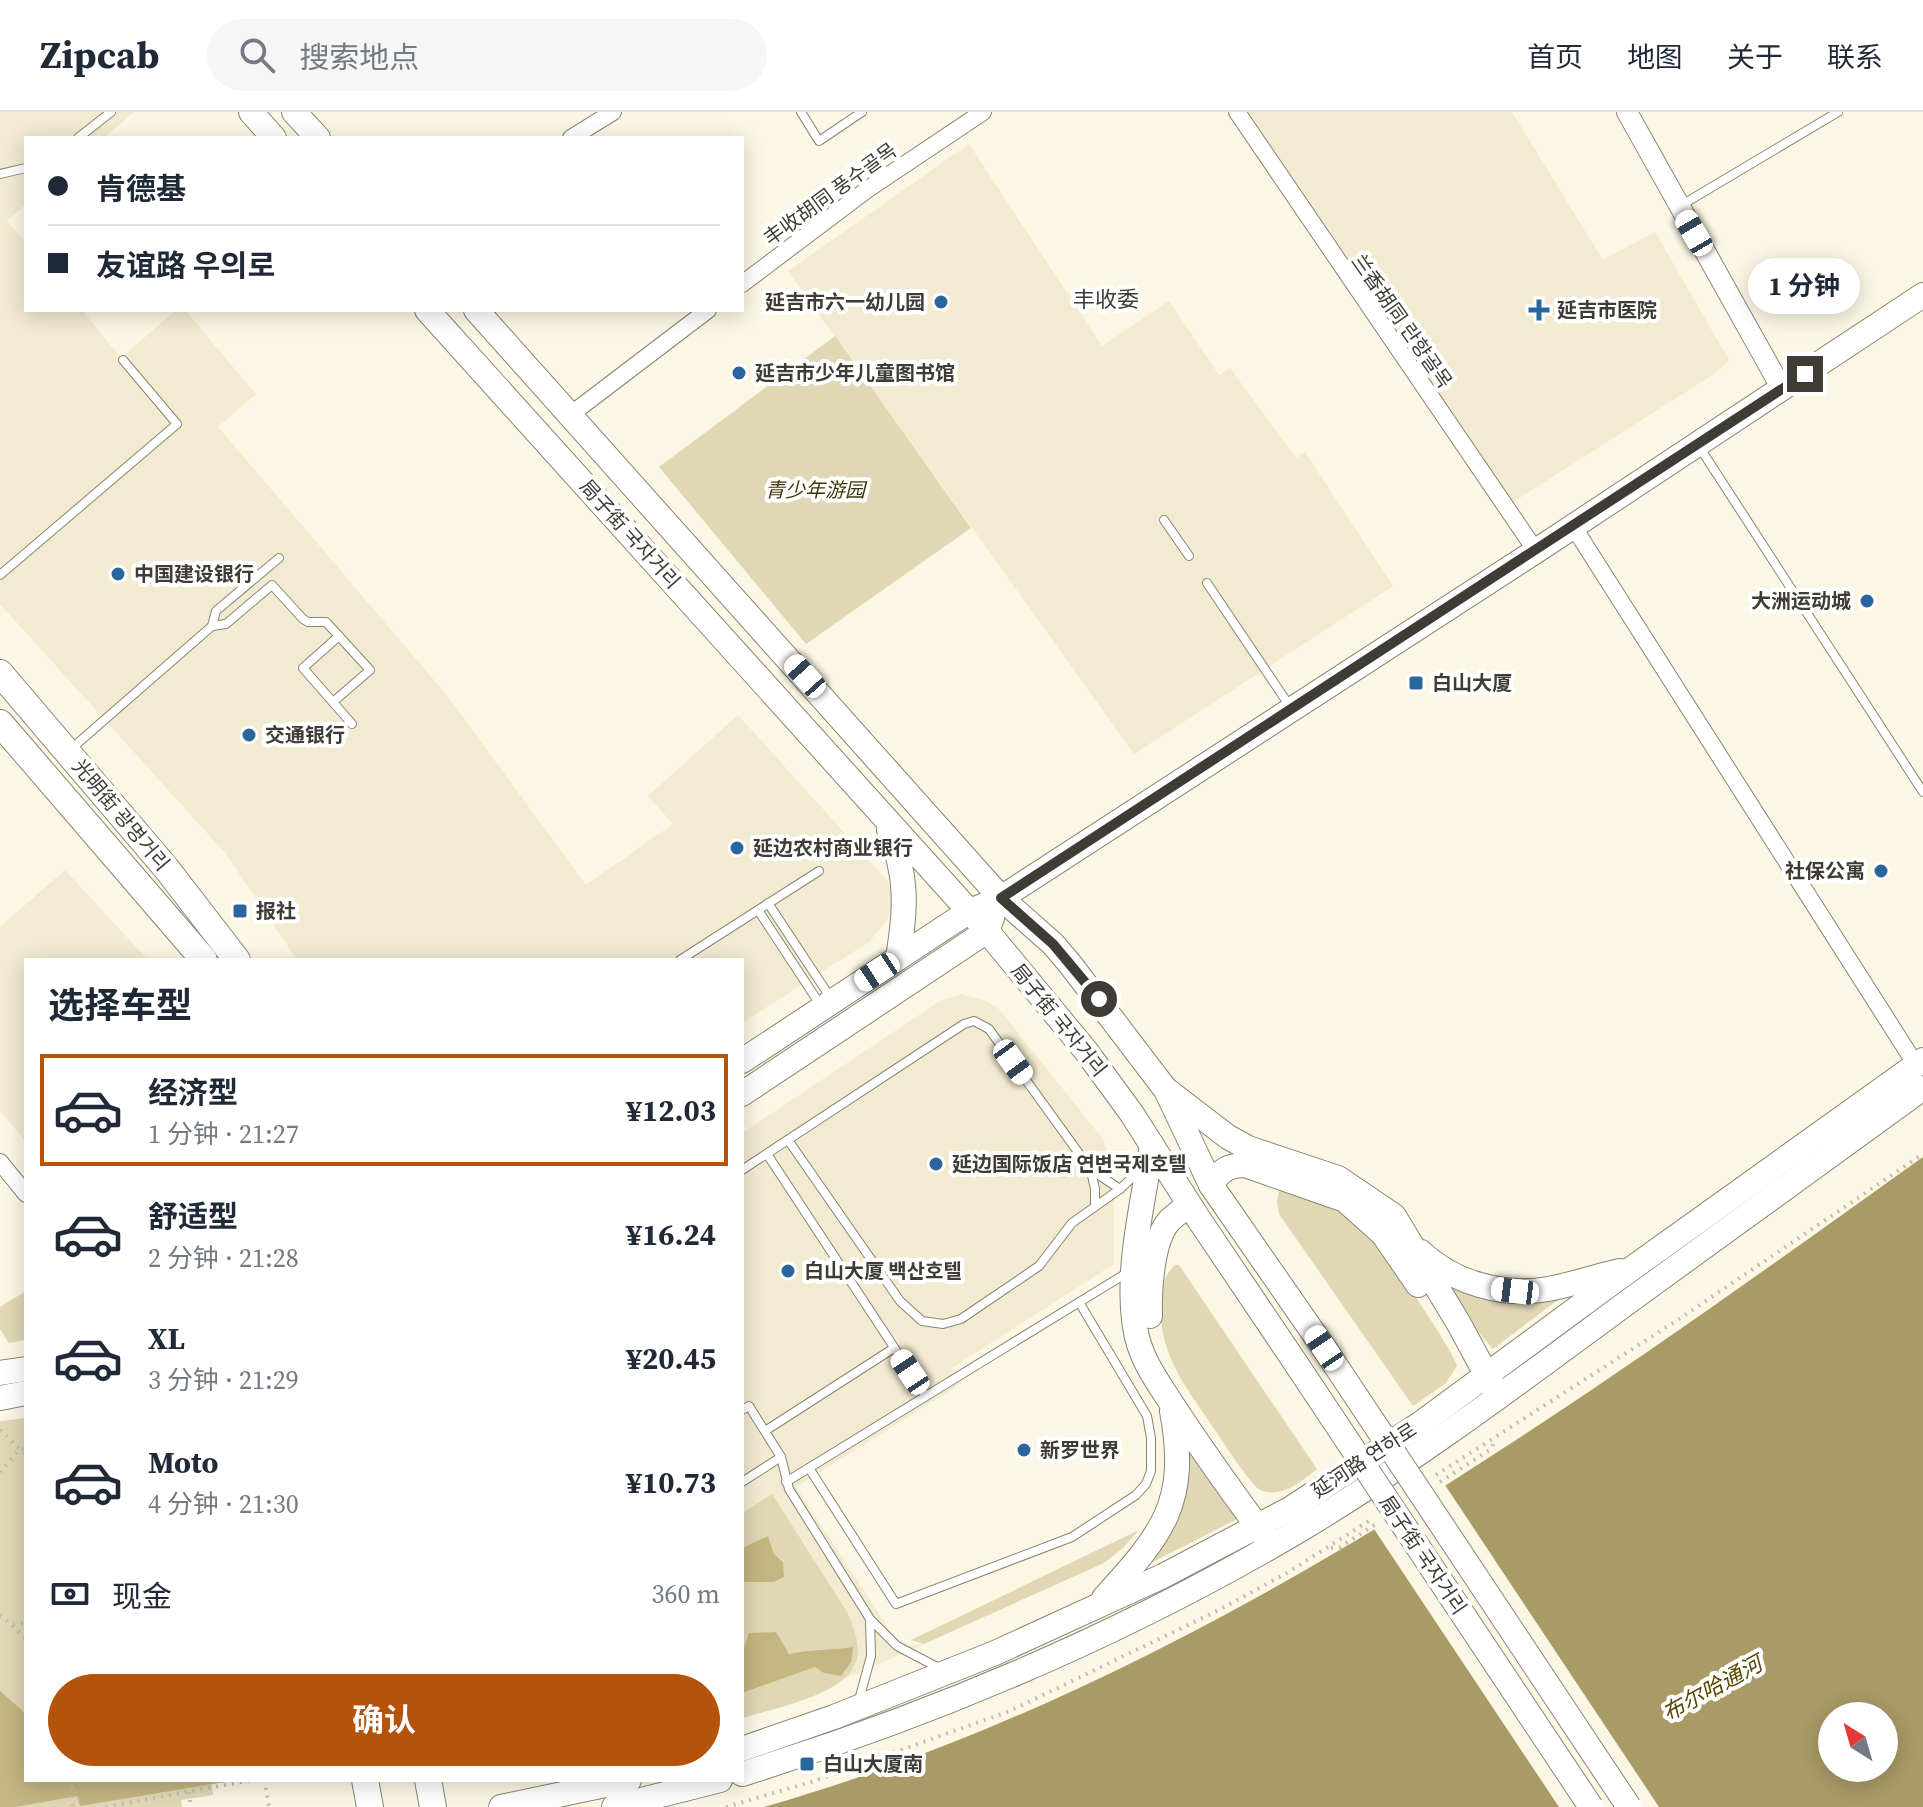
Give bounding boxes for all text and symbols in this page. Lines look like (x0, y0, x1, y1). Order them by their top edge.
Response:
search box (207, 19, 767, 91)
text: Zipcab (40, 29, 159, 81)
icon: search (235, 33, 279, 77)
text: 搜索地点 (299, 37, 419, 78)
text: 首页 (1527, 38, 1583, 76)
text: 地图 (1627, 38, 1683, 76)
text: 关于 (1727, 38, 1783, 76)
text: 联系 (1827, 38, 1883, 76)
street label: 丰收胡同 풍수골목 (758, 136, 902, 252)
text: 肯德基 (96, 168, 186, 209)
car (1672, 206, 1716, 260)
text: 友谊路 우의로 (96, 245, 275, 286)
street label: 兰香胡同 란향골목 (1345, 248, 1459, 394)
callout: 1 分钟 (1749, 258, 1861, 314)
text: 1 分钟 (1768, 268, 1840, 304)
district label: 丰收委 (1073, 284, 1139, 314)
place label: 延吉市六一幼儿园 (765, 288, 925, 316)
marker: 延吉市六一幼儿园 (932, 293, 950, 311)
place label: 延吉市医院 (1557, 296, 1657, 324)
marker: 延吉市医院 (1528, 299, 1550, 321)
route end (1787, 356, 1823, 392)
place label: 延吉市少年儿童图书馆 (755, 359, 955, 387)
marker: 延吉市少年儿童图书馆 (730, 364, 748, 382)
street label: 局子街 국자거리 (573, 473, 687, 595)
park label: 青少年游园 (765, 476, 868, 504)
place label: 中国建设银行 (134, 560, 254, 588)
marker: 中国建设银行 (109, 565, 127, 583)
place label: 大洲运动城 (1751, 587, 1851, 615)
marker: 大洲运动城 (1858, 592, 1876, 610)
car (780, 650, 830, 702)
place label: 白山大厦 (1432, 669, 1512, 697)
marker: 白山大厦 (1407, 674, 1425, 692)
place label: 交通银行 (265, 721, 345, 749)
marker: 交通银行 (240, 726, 258, 744)
street label: 光明街 광명거리 (66, 753, 176, 877)
place label: 延边农村商业银行 (753, 834, 913, 862)
marker: 延边农村商业银行 (728, 839, 746, 857)
place label: 社保公寓 (1785, 857, 1865, 885)
marker: 社保公寓 (1872, 862, 1890, 880)
place label: 报社 (256, 897, 296, 925)
marker: 报社 (231, 902, 249, 920)
car (850, 949, 904, 995)
street label: 局子街 국자거리 (1005, 957, 1113, 1083)
text: 选择车型 (48, 981, 192, 1030)
route start (1081, 981, 1117, 1017)
car (989, 1036, 1037, 1088)
text: 经济型 (148, 1072, 238, 1113)
icon: car (52, 1074, 124, 1146)
text: ¥12.03 (626, 1090, 716, 1131)
text: 1 分钟 · 21:27 (148, 1116, 299, 1152)
place label: 延边国际饭店 연변국제호텔 (952, 1150, 1187, 1178)
marker: 延边国际饭店 연변국제호텔 (927, 1155, 945, 1173)
text: 舒适型 (148, 1196, 238, 1237)
icon: car (52, 1198, 124, 1270)
text: ¥16.24 (626, 1214, 716, 1255)
text: 2 分钟 · 21:28 (148, 1240, 299, 1276)
place label: 白山大厦 백산호텔 (804, 1257, 962, 1285)
marker: 白山大厦 백산호텔 (779, 1262, 797, 1280)
car (1490, 1276, 1540, 1306)
text: XL (148, 1318, 185, 1359)
car (1301, 1321, 1347, 1375)
icon: car (52, 1322, 124, 1394)
text: ¥20.45 (626, 1338, 716, 1379)
car (887, 1345, 933, 1399)
text: 3 分钟 · 21:29 (148, 1362, 299, 1398)
street label: 延河路 연하로 (1306, 1416, 1422, 1504)
place label: 新罗世界 (1040, 1436, 1120, 1464)
marker: 新罗世界 (1015, 1441, 1033, 1459)
text: Moto (148, 1442, 219, 1483)
icon: car (52, 1446, 124, 1518)
text: ¥10.73 (626, 1462, 716, 1503)
text: 4 分钟 · 21:30 (148, 1486, 299, 1522)
street label: 局子街 국자거리 (1373, 1490, 1473, 1620)
icon: cash (48, 1572, 92, 1616)
text: 现金 (112, 1576, 172, 1617)
text: 360 m (652, 1576, 720, 1612)
water label: 布尔哈通河 (1657, 1646, 1771, 1728)
button: 确认 (48, 1674, 720, 1766)
north arrow (1818, 1702, 1898, 1782)
map controls (1818, 1702, 1898, 1782)
place label: 白山大厦南 (823, 1750, 923, 1778)
marker: 白山大厦南 (798, 1755, 816, 1773)

